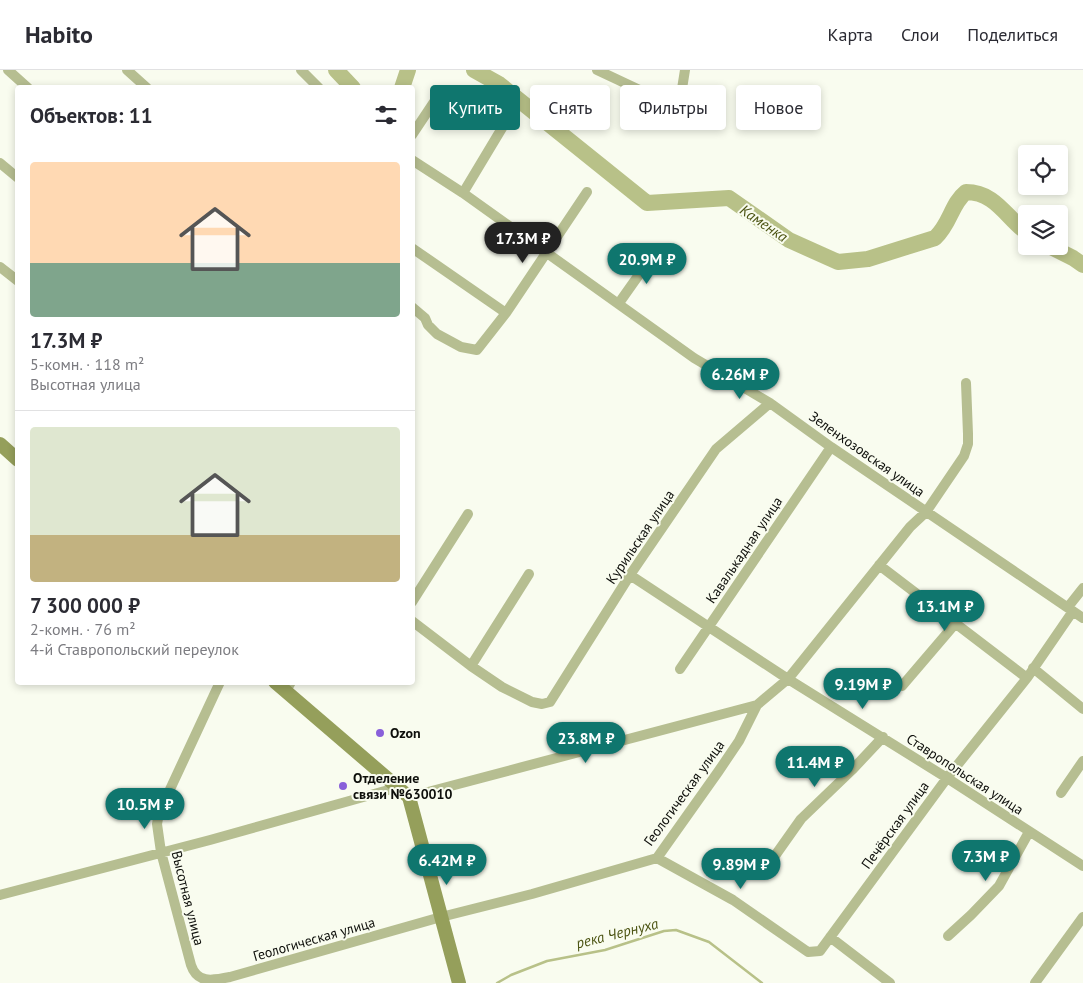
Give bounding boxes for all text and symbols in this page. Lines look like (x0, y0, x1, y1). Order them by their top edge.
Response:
text: Habito (25, 19, 93, 50)
text: Карта (828, 23, 873, 46)
text: Слои (901, 23, 939, 46)
text: Поделиться (967, 23, 1058, 46)
chip: Купить (430, 85, 520, 130)
chip: Снять (530, 85, 610, 130)
chip: Фильтры (620, 85, 726, 130)
chip: Новое (736, 85, 821, 130)
icon: filters (372, 101, 400, 129)
text: Объектов: 11 (30, 102, 153, 129)
map controls (1018, 145, 1068, 255)
button: locate (1018, 145, 1068, 195)
icon: home (170, 194, 260, 284)
water label: Каменка (736, 200, 792, 246)
button: layers (1018, 205, 1068, 255)
pin: 17.3M ₽ (477, 222, 569, 264)
text: 17.3M ₽ (495, 228, 551, 248)
pin: 20.9M ₽ (601, 242, 693, 285)
text: 20.9M ₽ (618, 249, 676, 269)
text: 17.3M ₽ (30, 327, 102, 354)
text: 5-комн. · 118 m² (30, 354, 144, 374)
pin: 6.26M ₽ (694, 358, 786, 400)
text: 6.26M ₽ (711, 364, 769, 384)
text: Высотная улица (30, 374, 141, 394)
street label: Зеленхозовская улица (806, 407, 928, 501)
icon: home (170, 460, 260, 550)
street label: Курильская улица (602, 486, 678, 587)
street label: Кавалькадная улица (702, 493, 786, 607)
pin: 13.1M ₽ (899, 590, 991, 632)
text: 7 300 000 ₽ (30, 592, 140, 619)
text: 13.1M ₽ (916, 596, 974, 616)
text: 2-комн. · 76 m² (30, 619, 136, 639)
text: 4-й Ставропольский переулок (30, 639, 239, 659)
pin: 9.19M ₽ (817, 668, 909, 710)
text: 9.19M ₽ (834, 674, 892, 694)
pin: 23.8M ₽ (540, 722, 632, 764)
place label: Ozon (390, 724, 421, 742)
marker: Ozon (374, 727, 386, 739)
text: 23.8M ₽ (557, 728, 615, 748)
street label: Ставропольская улица (903, 729, 1027, 819)
street label: Геологическая улица (640, 737, 728, 849)
pin: 11.4M ₽ (769, 746, 861, 788)
text: 11.4M ₽ (786, 752, 844, 772)
place label: Отделение связи №630010 (353, 769, 452, 803)
street label: Печёрская улица (857, 778, 933, 872)
marker: Отделение связи №630010 (337, 780, 349, 792)
pin: 10.5M ₽ (99, 788, 191, 830)
text: 10.5M ₽ (116, 794, 174, 814)
pin: 7.3M ₽ (945, 840, 1027, 882)
pin: 6.42M ₽ (401, 844, 493, 886)
text: 7.3M ₽ (963, 846, 1009, 866)
pin: 9.89M ₽ (695, 848, 787, 890)
street label: Высотная улица (168, 849, 208, 947)
text: 6.42M ₽ (418, 850, 476, 870)
text: 9.89M ₽ (712, 854, 770, 874)
street label: Геологическая улица (251, 913, 377, 965)
water label: река Чернуха (573, 913, 661, 953)

